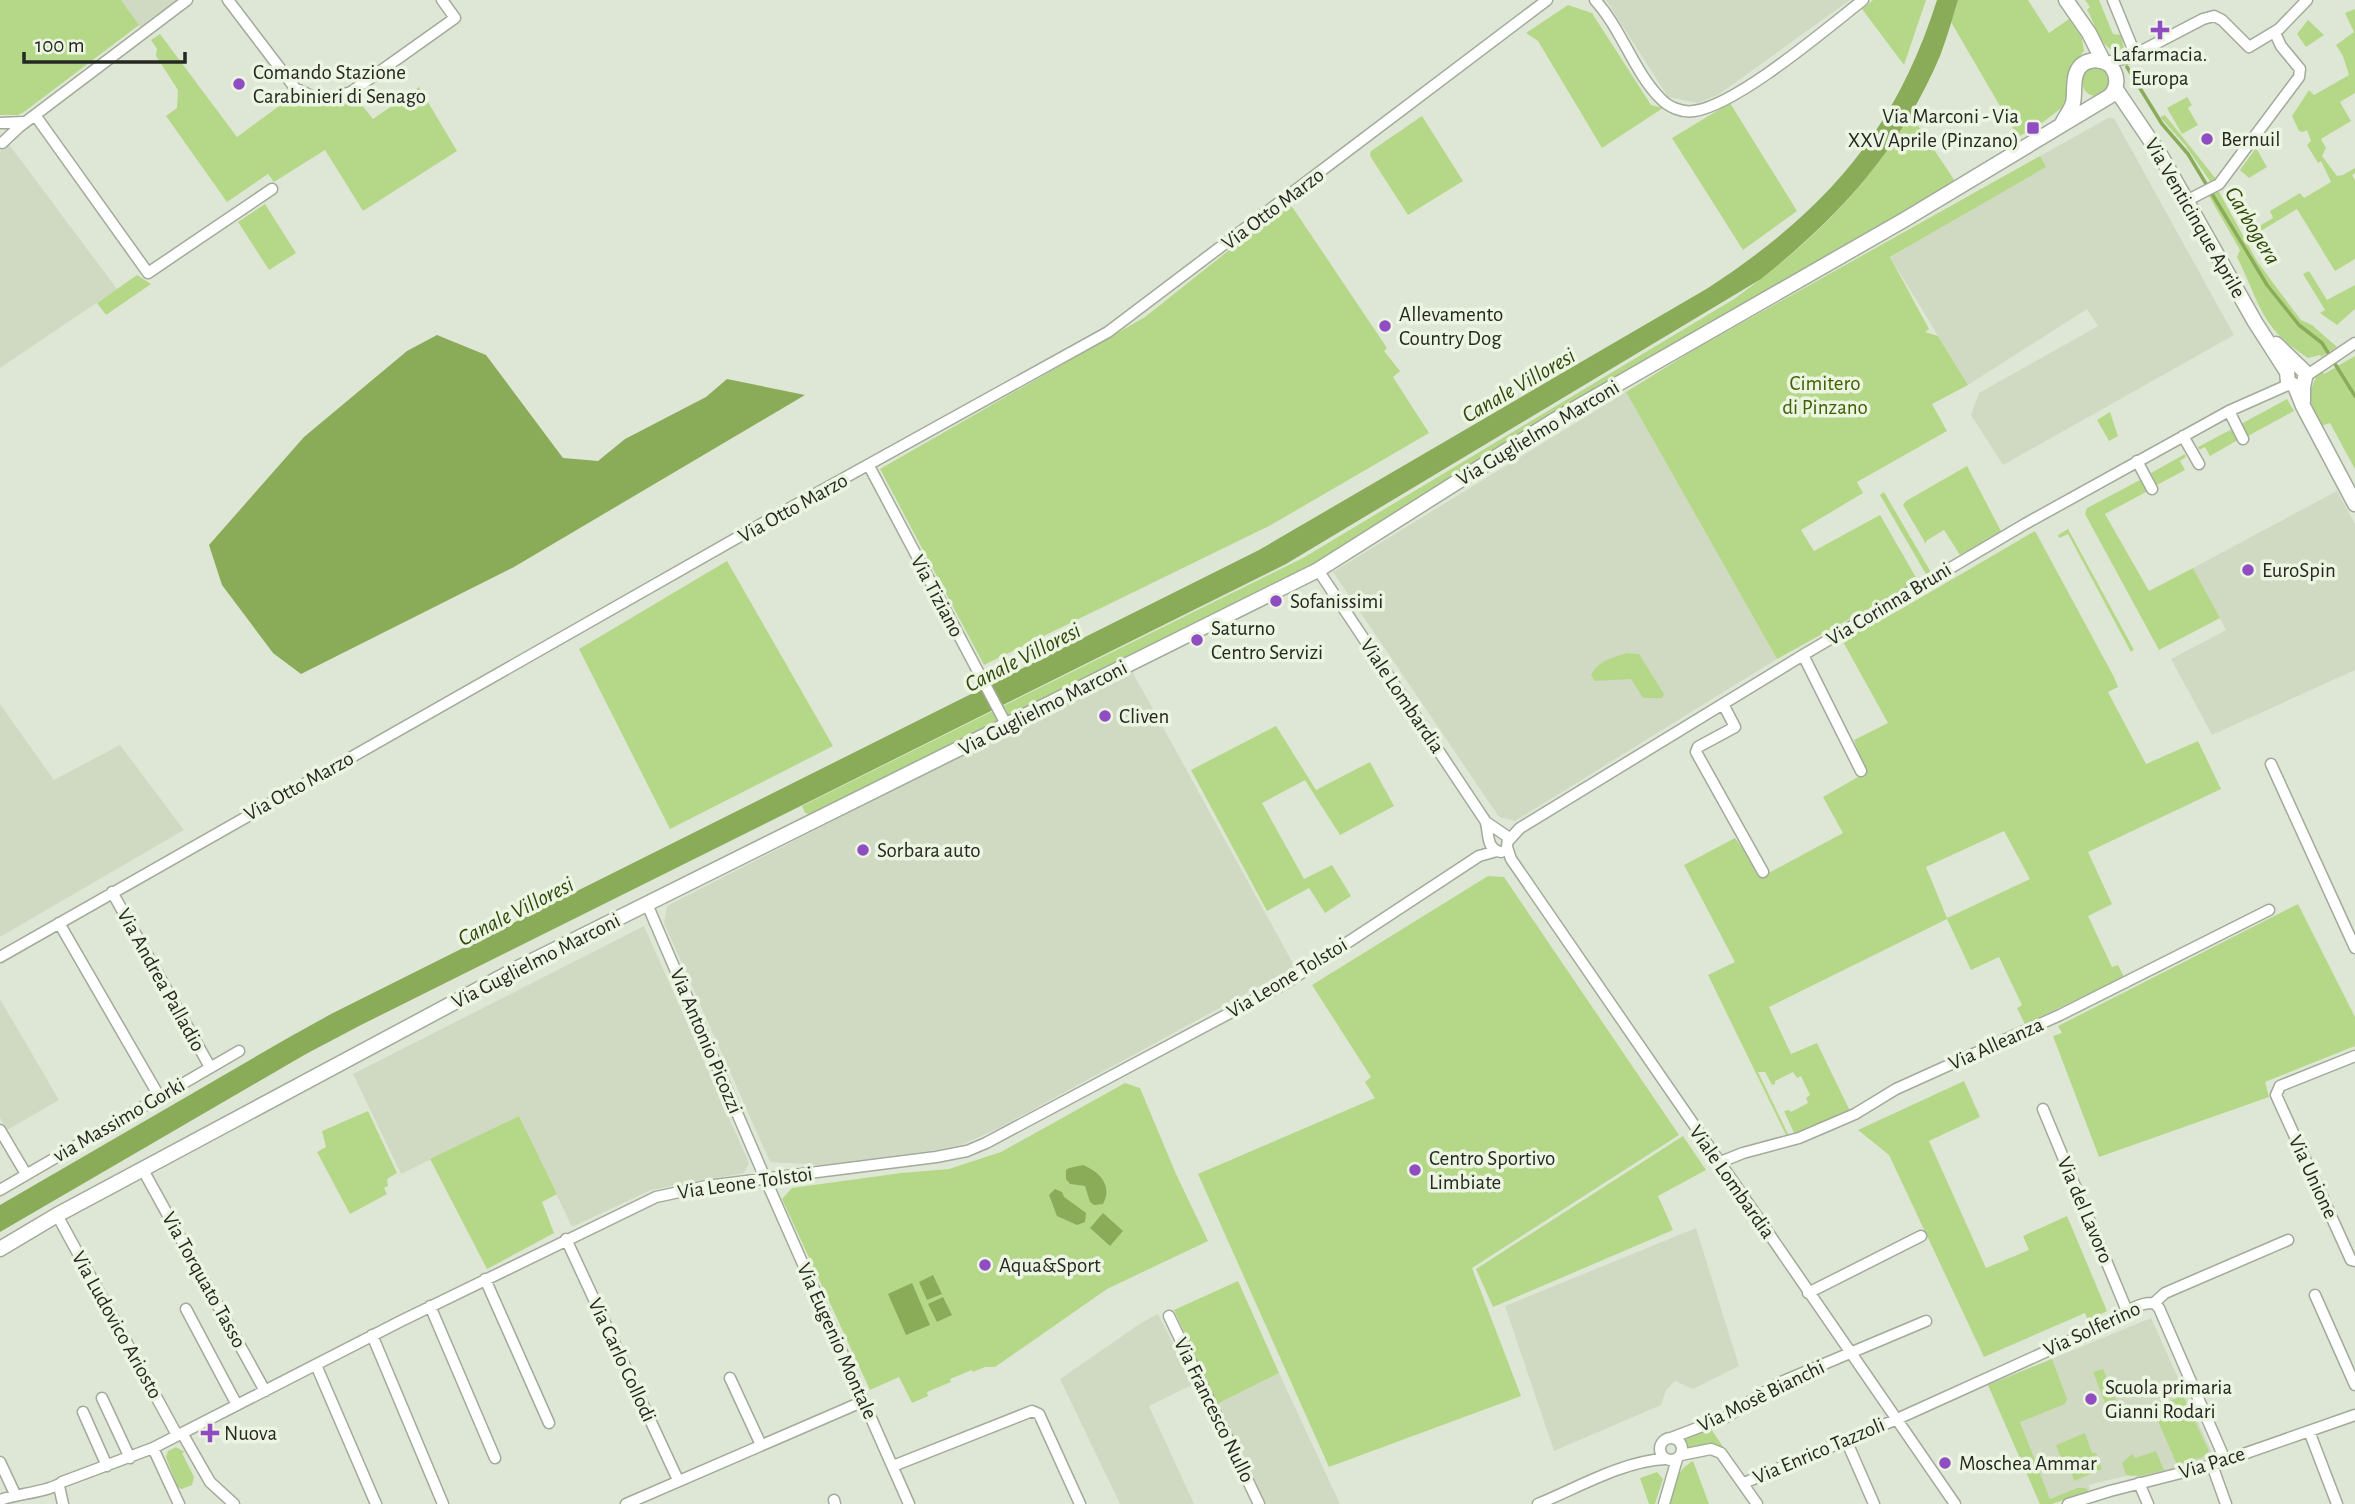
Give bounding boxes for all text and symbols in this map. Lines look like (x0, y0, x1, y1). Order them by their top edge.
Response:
scale bar (24, 21, 186, 65)
marker: Lafarmacia. Europa (2152, 22, 2168, 38)
text: 100 m (35, 35, 85, 56)
place label: Lafarmacia. Europa (2113, 44, 2207, 89)
place label: Comando Stazione Carabinieri di Senago (253, 62, 426, 107)
marker: Comando Stazione Carabinieri di Senago (231, 76, 247, 92)
place label: Via Marconi - Via XXV Aprile (Pinzano) (1848, 106, 2019, 151)
marker: Via Marconi - Via XXV Aprile (Pinzano) (2025, 120, 2041, 136)
place label: Bernuil (2221, 129, 2280, 150)
marker: Bernuil (2199, 131, 2215, 147)
street label: Via Venticinque Aprile (2141, 134, 2249, 302)
street label: Via Otto Marzo (1218, 164, 1328, 254)
water label: Garbogera (2220, 183, 2284, 269)
place label: Allevamento Country Dog (1399, 304, 1503, 349)
marker: Allevamento Country Dog (1377, 318, 1393, 334)
water label: Canale Villoresi (1459, 344, 1579, 428)
park label: Cimitero di Pinzano (1782, 373, 1868, 418)
street label: Via Guglielmo Marconi (1453, 376, 1623, 490)
street label: Via Otto Marzo (735, 469, 851, 547)
street label: Via Tiziano (907, 551, 967, 641)
street label: Via Corinna Bruni (1823, 559, 1955, 649)
place label: EuroSpin (2262, 560, 2336, 581)
marker: EuroSpin (2240, 562, 2256, 578)
place label: Sofanissimi (1290, 591, 1383, 612)
marker: Sofanissimi (1268, 593, 1284, 609)
place label: Saturno Centro Servizi (1211, 618, 1323, 663)
water label: Canale Villoresi (962, 619, 1084, 697)
marker: Saturno Centro Servizi (1189, 632, 1205, 648)
street label: Viale Lombardia (1356, 635, 1448, 757)
street label: Via Guglielmo Marconi (956, 657, 1130, 759)
place label: Cliven (1119, 706, 1169, 727)
marker: Cliven (1097, 708, 1113, 724)
street label: Via Otto Marzo (241, 747, 357, 825)
place label: Sorbara auto (877, 840, 981, 861)
marker: Sorbara auto (855, 842, 871, 858)
water label: Canale Villoresi (455, 873, 577, 951)
street label: Via Andrea Palladio (113, 905, 209, 1055)
street label: Via Guglielmo Marconi (449, 910, 623, 1012)
street label: Via Leone Tolstoi (1223, 934, 1351, 1022)
street label: Via Antonio Picozzi (666, 965, 746, 1117)
street label: Via Alleanza (1946, 1014, 2047, 1074)
street label: via Massimo Gorki (50, 1074, 188, 1166)
street label: Viale Lombardia (1685, 1121, 1779, 1243)
street label: Via Unione (2285, 1132, 2341, 1222)
place label: Centro Sportivo Limbiate (1429, 1148, 1555, 1193)
street label: Via del Lavoro (2053, 1154, 2117, 1266)
marker: Centro Sportivo Limbiate (1407, 1162, 1423, 1178)
street label: Via Leone Tolstoi (676, 1163, 814, 1203)
street label: Via Torquato Tasso (158, 1209, 250, 1351)
street label: Via Ludovico Ariosto (68, 1248, 166, 1402)
place label: Aqua&Sport (999, 1255, 1101, 1276)
marker: Aqua&Sport (977, 1257, 993, 1273)
street label: Via Eugenio Montale (793, 1260, 881, 1422)
street label: Via Carlo Collodi (584, 1295, 660, 1425)
street label: Via Solferino (2041, 1298, 2143, 1360)
street label: Via Francesco Nullo (1170, 1334, 1258, 1486)
street label: Via Mosè Bianchi (1694, 1356, 1828, 1436)
place label: Scuola primaria Gianni Rodari (2105, 1377, 2232, 1422)
marker: Scuola primaria Gianni Rodari (2083, 1391, 2099, 1407)
street label: Via Enrico Tazzoli (1750, 1414, 1888, 1488)
place label: Nuova (224, 1423, 277, 1444)
marker: Nuova (202, 1425, 218, 1441)
street label: Via Pace (2176, 1443, 2248, 1483)
place label: Moschea Ammar (1959, 1453, 2097, 1474)
marker: Moschea Ammar (1937, 1455, 1953, 1471)

